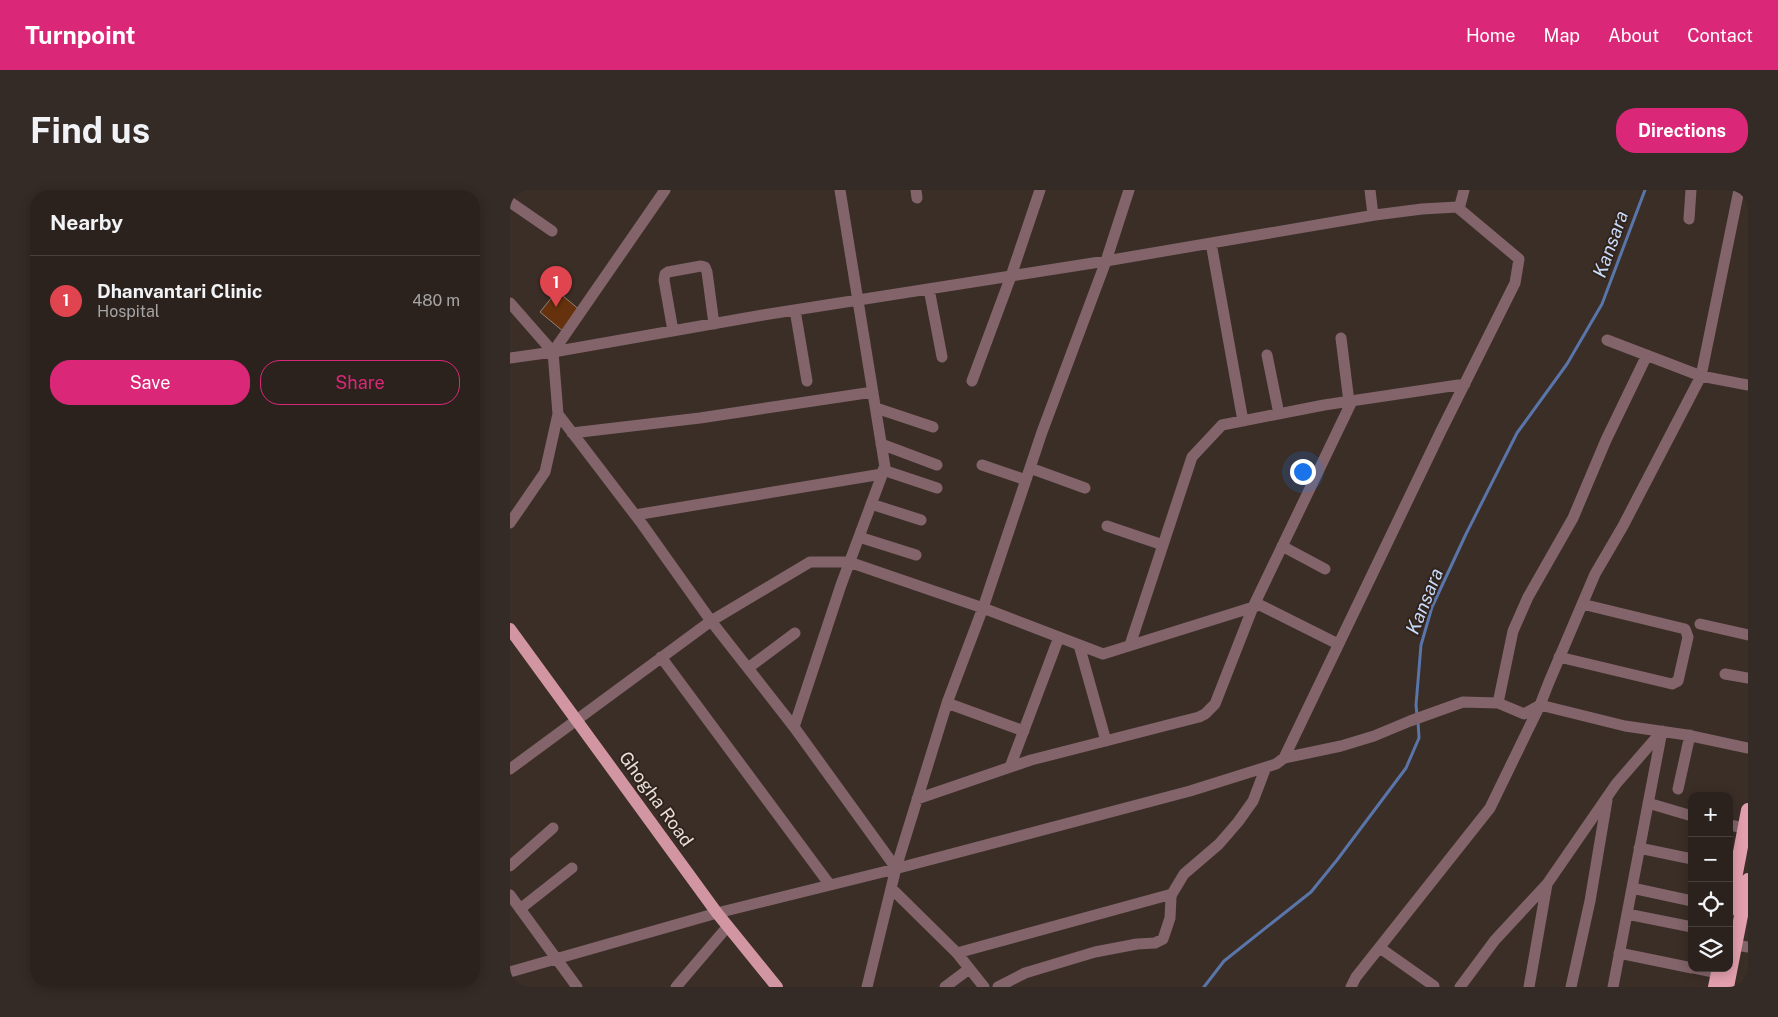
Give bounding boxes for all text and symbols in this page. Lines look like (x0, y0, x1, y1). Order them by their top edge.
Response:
text: Turnpoint (25, 21, 135, 49)
text: Home (1466, 25, 1516, 46)
text: Map (1544, 25, 1580, 46)
text: About (1608, 25, 1659, 46)
text: Contact (1687, 25, 1753, 46)
button: Directions (1616, 108, 1748, 153)
text: Find us (30, 110, 150, 151)
water label: Kansara (1588, 208, 1632, 280)
text: Nearby (50, 210, 123, 235)
pin: 1 (540, 266, 572, 307)
text: Dhanvantari Clinic (97, 280, 262, 302)
text: 1 (63, 291, 69, 310)
text: 480 m (412, 291, 460, 310)
text: Hospital (97, 302, 160, 321)
button: Save (50, 360, 250, 405)
button: Share (260, 360, 460, 405)
your location (1290, 459, 1316, 485)
water label: Kansara (1401, 565, 1447, 637)
street label: Ghogha Road (615, 747, 698, 850)
map controls (1688, 792, 1733, 972)
button: + (1688, 792, 1733, 837)
button: − (1688, 837, 1733, 882)
button: locate (1688, 882, 1733, 927)
button: layers (1688, 927, 1733, 972)

